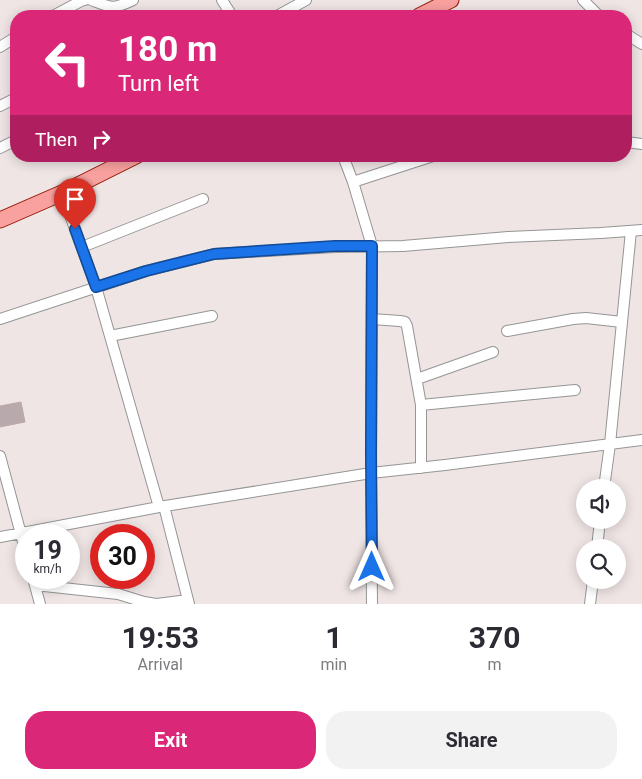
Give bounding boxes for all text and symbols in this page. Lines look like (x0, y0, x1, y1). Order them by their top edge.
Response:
text: 180 m (118, 29, 217, 70)
icon: left (35, 30, 100, 95)
text: Turn left (118, 71, 199, 96)
icon: right (87, 125, 115, 153)
text: Then (35, 128, 77, 151)
pin (54, 178, 96, 229)
icon: arrive (61, 185, 89, 213)
map controls (576, 479, 626, 589)
button: sound (576, 479, 626, 529)
speed limit sign: 30 (90, 524, 155, 589)
text: 19 (33, 536, 62, 565)
button: search (576, 539, 626, 589)
position arrow (345, 540, 397, 592)
text: km/h (33, 562, 62, 576)
text: 19:53 (122, 620, 199, 655)
text: 1 (325, 620, 342, 655)
text: 370 (469, 620, 520, 655)
text: Arrival (138, 655, 183, 674)
text: min (320, 655, 347, 674)
text: m (488, 655, 502, 674)
button: Exit (25, 711, 316, 769)
button: Share (326, 711, 617, 769)

